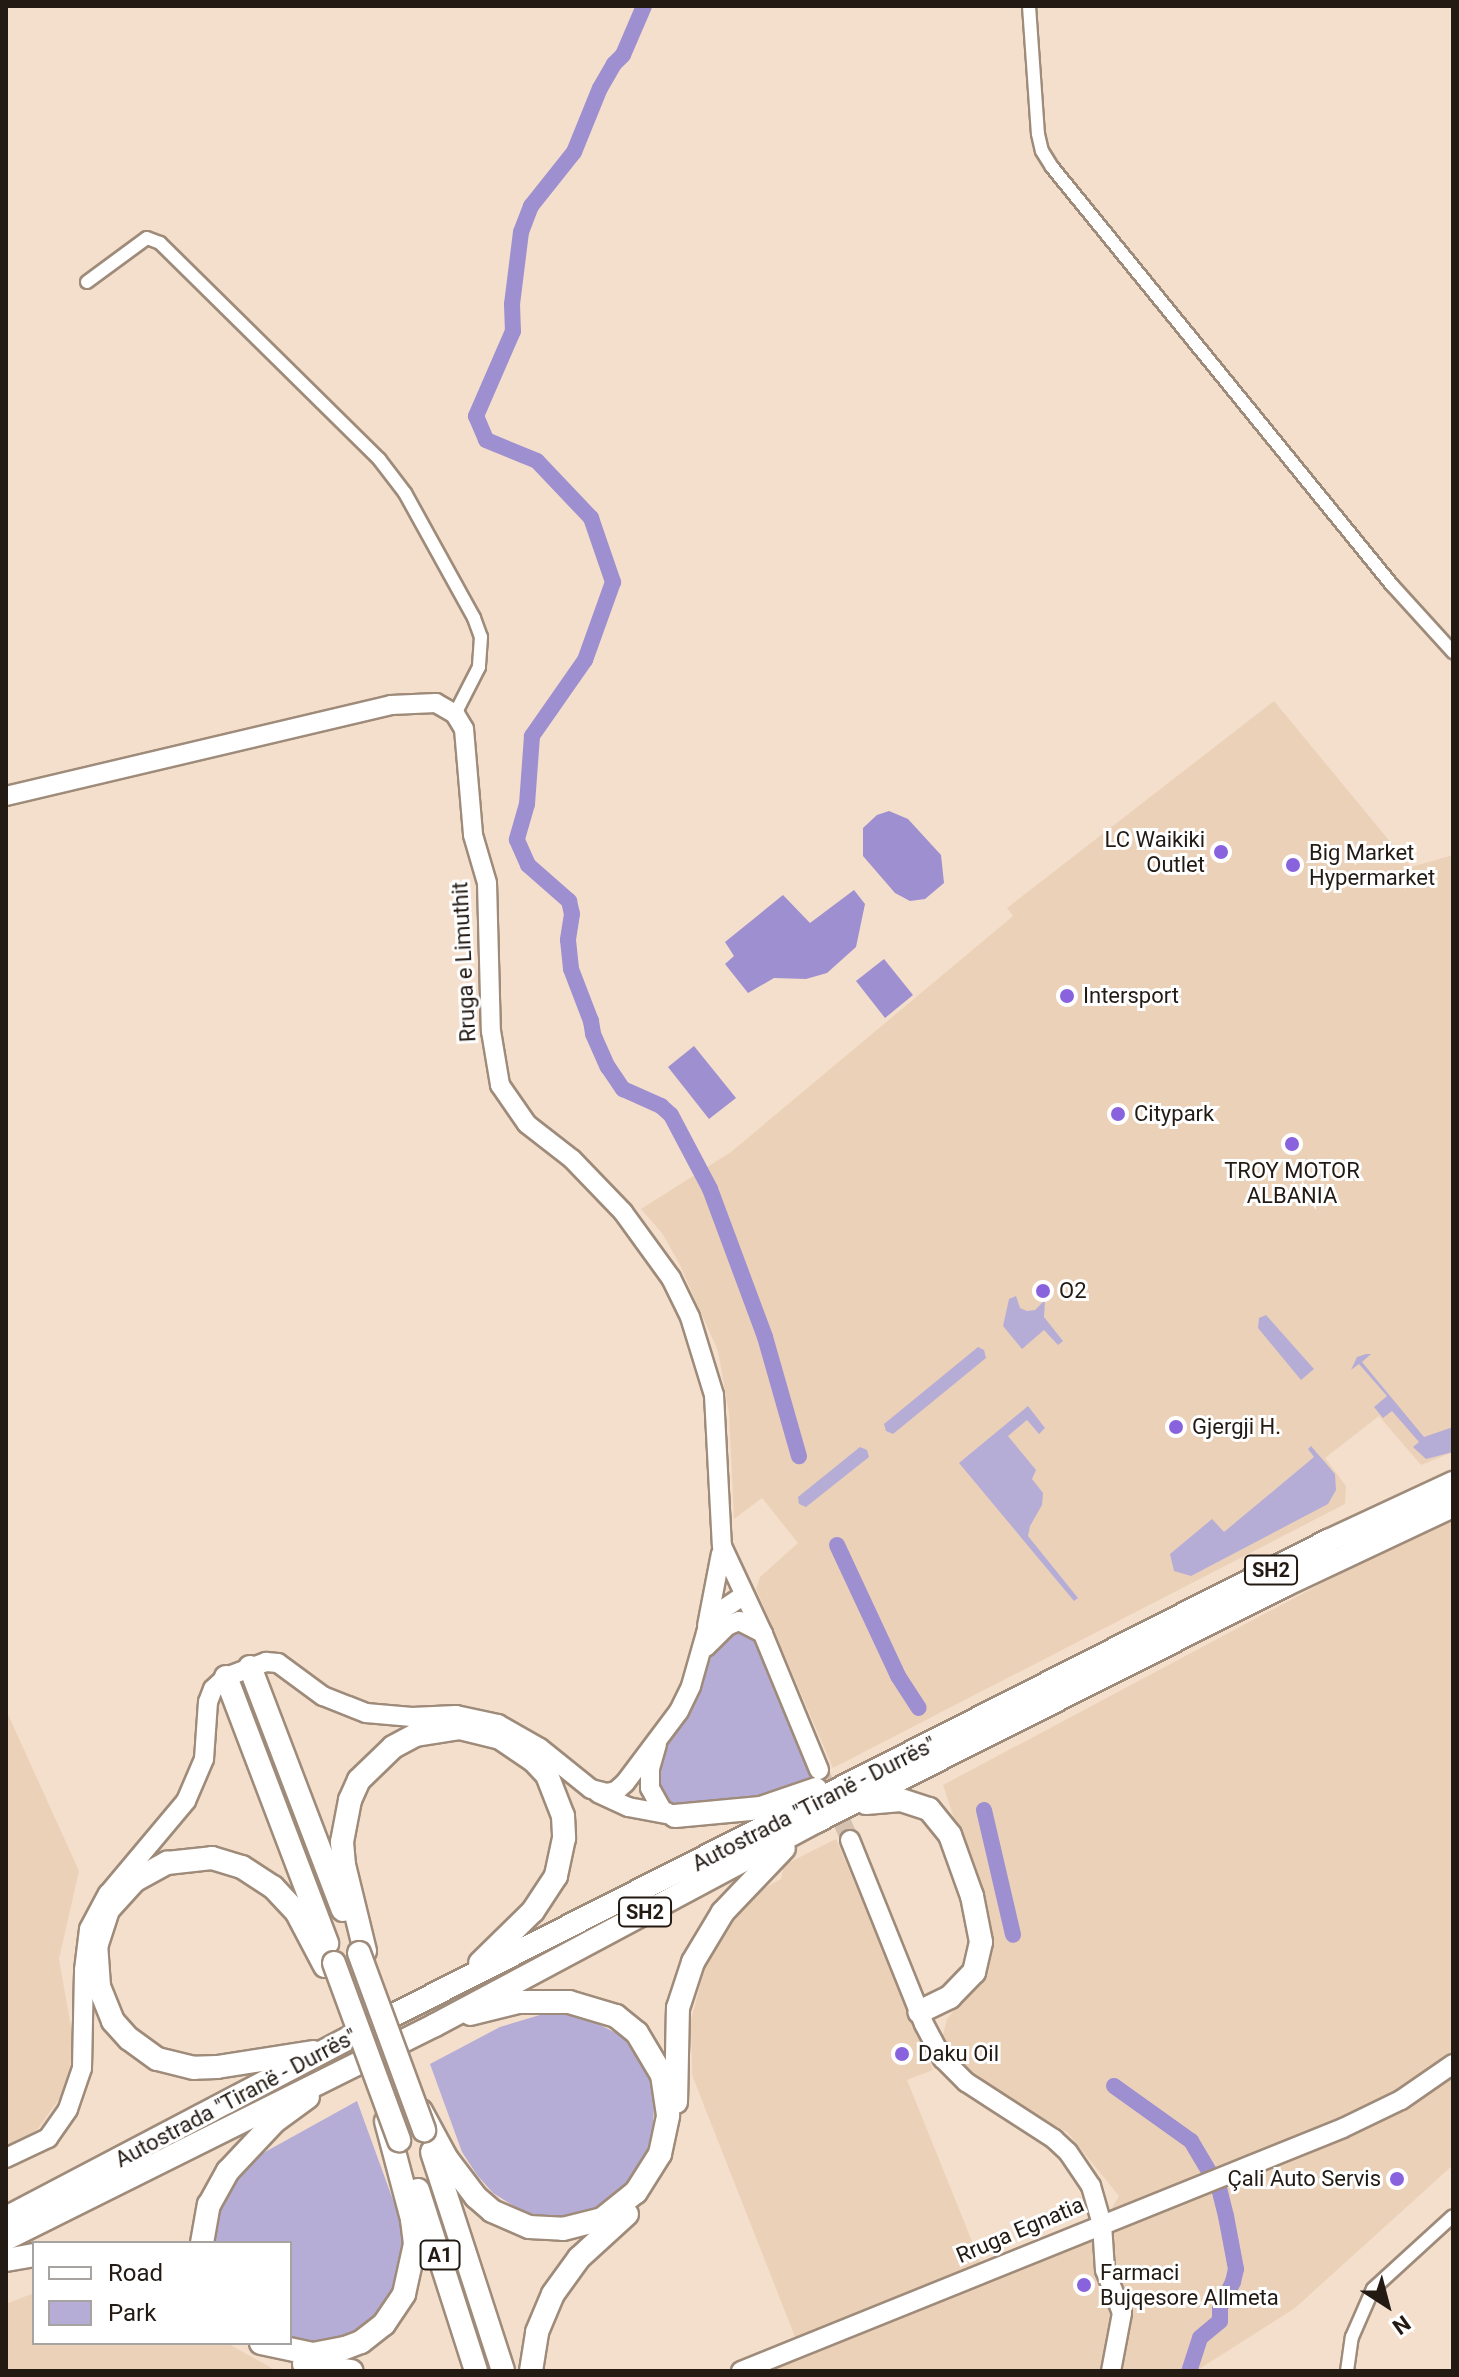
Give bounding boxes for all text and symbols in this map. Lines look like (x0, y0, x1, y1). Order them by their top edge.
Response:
place label: LC Waikiki Outlet (1105, 826, 1205, 878)
place label: Big Market Hypermarket (1309, 839, 1435, 890)
marker: LC Waikiki Outlet (1212, 843, 1230, 861)
marker: Big Market Hypermarket (1284, 856, 1302, 874)
street label: Rruga e Limuthit (447, 881, 481, 1043)
place label: Intersport (1083, 983, 1179, 1009)
marker: Intersport (1058, 987, 1076, 1005)
place label: Citypark (1134, 1101, 1214, 1127)
marker: Citypark (1109, 1105, 1127, 1123)
marker: TROY MOTOR ALBANIA (1283, 1135, 1301, 1153)
place label: TROY MOTOR ALBANIA (1224, 1157, 1360, 1208)
place label: O2 (1059, 1278, 1086, 1304)
marker: O2 (1034, 1282, 1052, 1300)
place label: Gjergji H. (1192, 1414, 1281, 1440)
marker: Gjergji H. (1167, 1418, 1185, 1436)
road number: SH2 (1243, 1554, 1299, 1586)
street label: Autostrada "Tiranë - Durrës" (688, 1731, 940, 1877)
road number: SH2 (617, 1896, 673, 1928)
street label: Autostrada "Tiranë - Durrës" (111, 2023, 361, 2173)
place label: Daku Oil (918, 2041, 999, 2067)
marker: Daku Oil (893, 2045, 911, 2063)
place label: Çali Auto Servis (1227, 2166, 1381, 2192)
marker: Çali Auto Servis (1388, 2170, 1406, 2188)
street label: Rruga Egnatia (952, 2191, 1088, 2269)
road number: A1 (418, 2239, 462, 2271)
legend (32, 2241, 292, 2345)
text: Road (108, 2259, 163, 2287)
place label: Farmaci Bujqesore Allmeta (1100, 2259, 1279, 2310)
north arrow (1347, 2265, 1427, 2345)
marker: Farmaci Bujqesore Allmeta (1075, 2276, 1093, 2294)
text: Park (108, 2299, 156, 2327)
text: N (1388, 2310, 1415, 2339)

